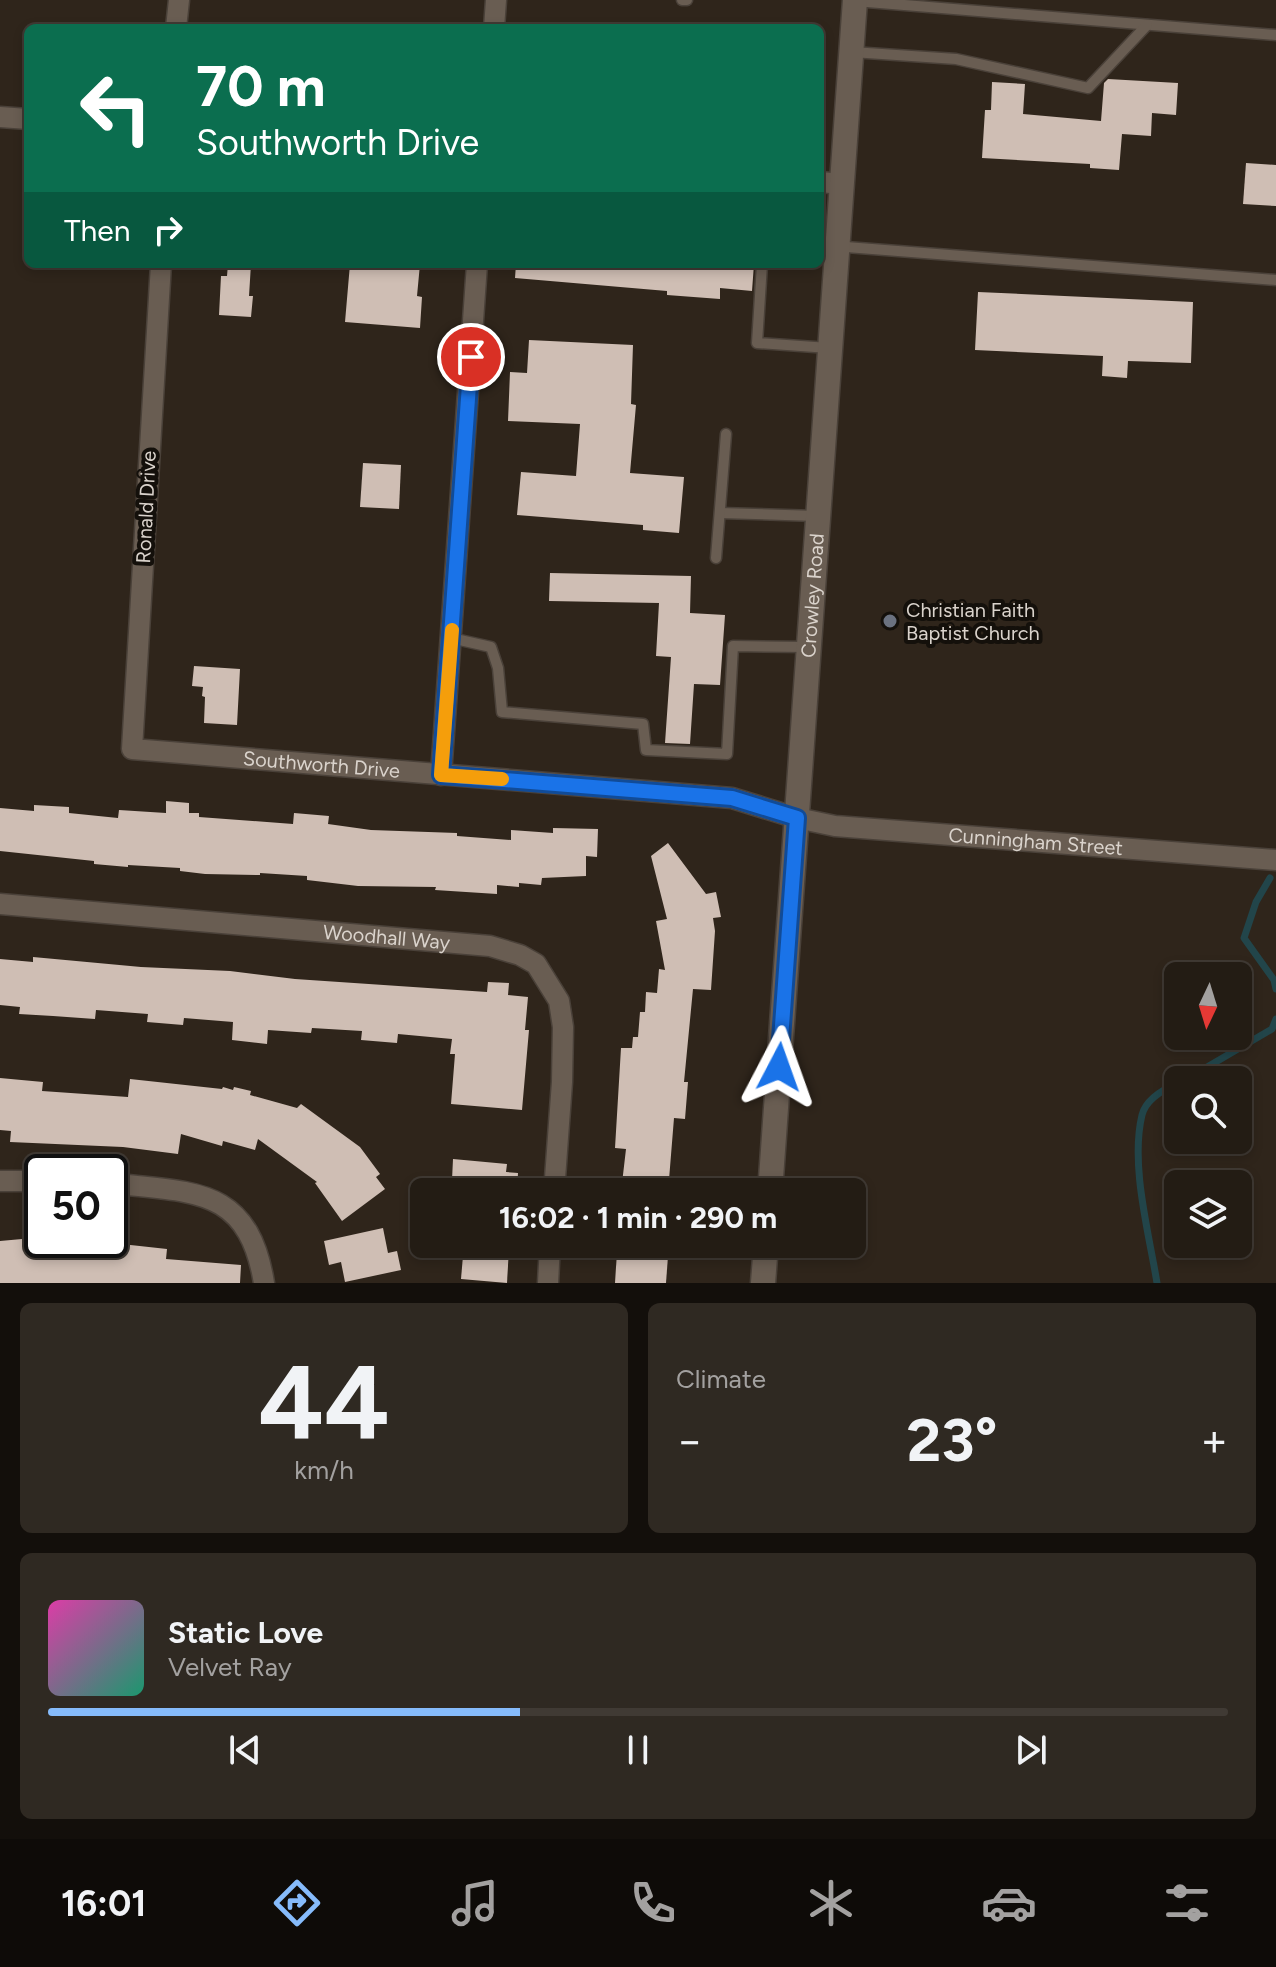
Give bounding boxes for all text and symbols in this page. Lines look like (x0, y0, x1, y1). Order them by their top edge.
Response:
text: 70 m (196, 53, 326, 120)
icon: left (64, 56, 168, 160)
text: Southworth Drive (196, 121, 479, 164)
icon: right (146, 208, 190, 252)
text: Then (64, 212, 130, 249)
pin (437, 323, 505, 391)
icon: arrive (449, 335, 493, 379)
street label: Ronald Drive (131, 450, 161, 564)
street label: Crowley Road (796, 532, 829, 659)
place label: Christian Faith Baptist Church (906, 598, 1040, 645)
marker: Christian Faith Baptist Church (881, 612, 899, 630)
street label: Southworth Drive (242, 746, 401, 783)
street label: Cunningham Street (948, 823, 1124, 860)
street label: Woodhall Way (322, 920, 452, 955)
north arrow (1164, 962, 1252, 1050)
map controls (1164, 962, 1252, 1258)
position arrow (737, 1025, 821, 1109)
button: search (1164, 1066, 1252, 1154)
speed limit sign: 50 (24, 1154, 128, 1258)
button: layers (1164, 1170, 1252, 1258)
text: 16:02 · 1 min · 290 m (499, 1199, 777, 1236)
text: 44 (258, 1339, 390, 1464)
text: Climate (676, 1363, 766, 1395)
text: 23° (907, 1404, 997, 1476)
text: − (676, 1414, 703, 1467)
text: + (1201, 1414, 1228, 1467)
text: km/h (294, 1454, 354, 1486)
text: Static Love (168, 1614, 323, 1651)
text: Velvet Ray (168, 1651, 292, 1683)
icon: previous (223, 1728, 267, 1772)
icon: pause (616, 1728, 660, 1772)
icon: next (1009, 1728, 1053, 1772)
icon: directions (269, 1875, 325, 1931)
icon: music (447, 1875, 503, 1931)
icon: phone (625, 1875, 681, 1931)
icon: climate (803, 1875, 859, 1931)
icon: car (981, 1875, 1037, 1931)
icon: filters (1159, 1875, 1215, 1931)
text: 16:01 (61, 1882, 146, 1925)

